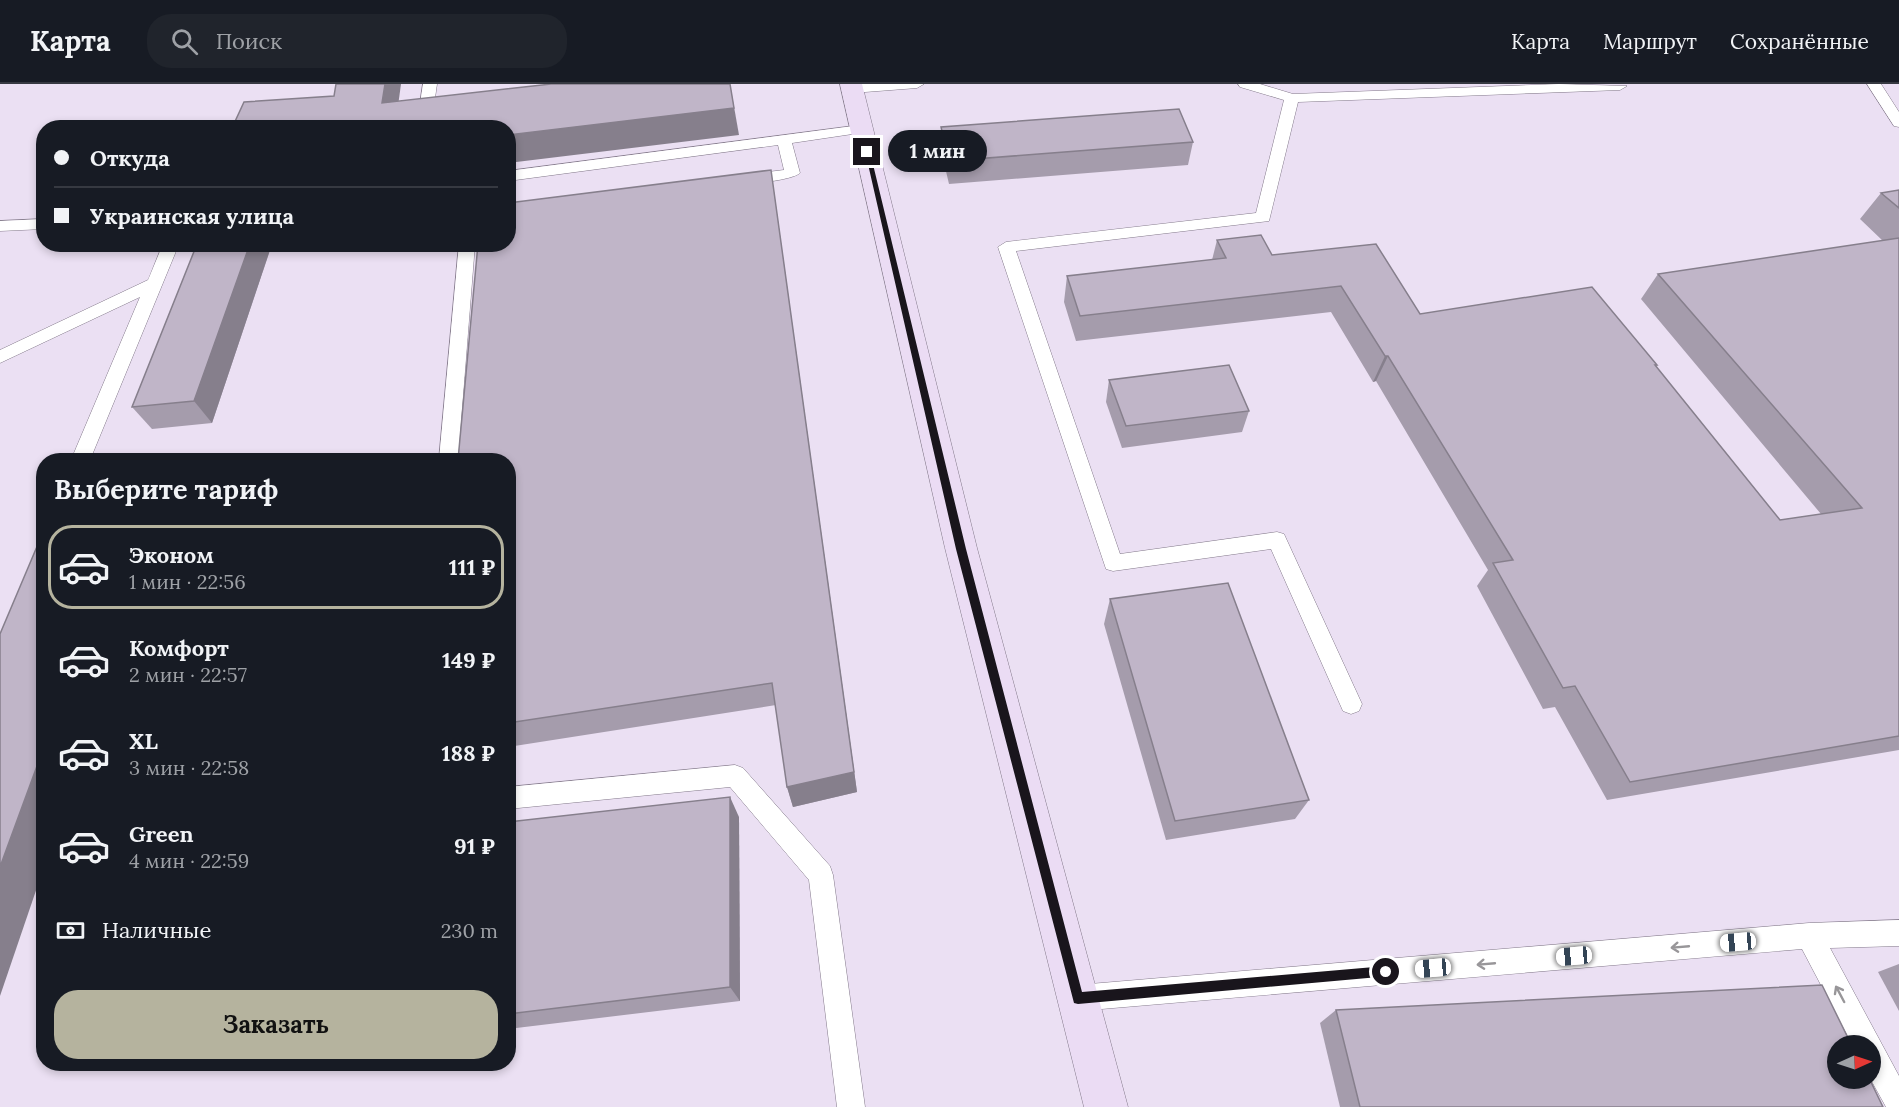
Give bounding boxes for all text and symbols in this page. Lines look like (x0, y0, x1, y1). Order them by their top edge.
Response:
search box (147, 14, 567, 68)
text: Карта (30, 23, 111, 59)
icon: search (168, 25, 201, 58)
text: Поиск (216, 27, 282, 55)
text: Карта (1511, 28, 1570, 55)
text: Маршрут (1603, 28, 1697, 55)
text: Сохранённые (1730, 28, 1869, 55)
callout: 1 мин (888, 131, 987, 173)
route end (853, 138, 880, 165)
text: 1 мин (910, 138, 965, 163)
text: Откуда (90, 144, 170, 172)
text: Украинская улица (90, 202, 294, 230)
text: Выберите тариф (54, 472, 278, 506)
icon: car (57, 540, 111, 594)
text: Эконом (129, 541, 214, 569)
text: 111 ₽ (449, 553, 495, 581)
text: 1 мин · 22:56 (129, 569, 246, 594)
icon: car (57, 633, 111, 687)
text: Комфорт (129, 634, 229, 662)
text: 149 ₽ (442, 646, 495, 674)
text: 2 мин · 22:57 (129, 662, 247, 687)
icon: car (57, 726, 111, 780)
text: XL (129, 727, 158, 755)
text: 188 ₽ (441, 739, 495, 767)
text: 3 мин · 22:58 (129, 755, 249, 780)
icon: car (57, 819, 111, 873)
text: Green (129, 820, 194, 848)
text: 91 ₽ (454, 832, 495, 860)
text: 4 мин · 22:59 (129, 848, 249, 873)
icon: cash (54, 914, 87, 947)
text: Наличные (102, 916, 211, 944)
text: 230 m (441, 918, 498, 943)
car (1719, 931, 1757, 953)
one-way arrow (1671, 942, 1691, 953)
car (1555, 945, 1593, 967)
car (1414, 957, 1452, 979)
route start (1372, 958, 1399, 985)
one-way arrow (1476, 959, 1496, 970)
one-way arrow (1834, 986, 1846, 1003)
button: Заказать (54, 990, 498, 1059)
north arrow (1827, 1035, 1881, 1089)
map controls (1827, 1035, 1881, 1089)

